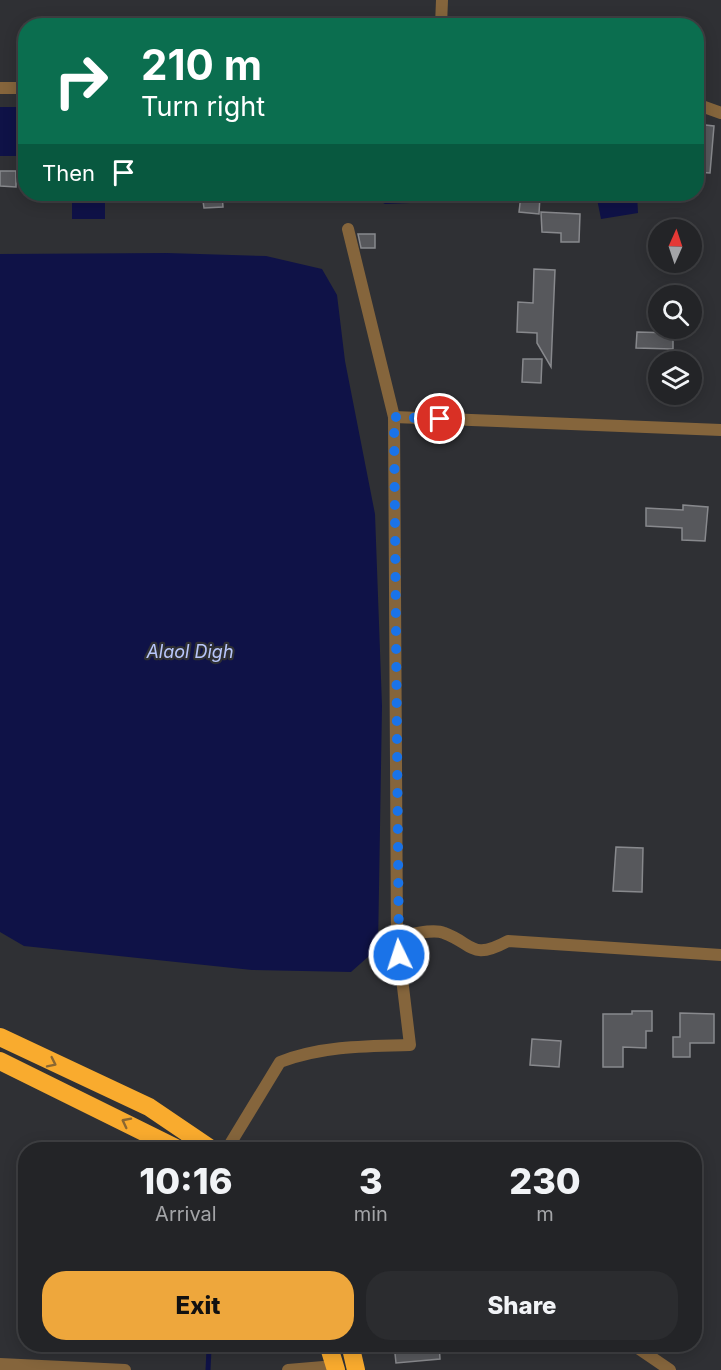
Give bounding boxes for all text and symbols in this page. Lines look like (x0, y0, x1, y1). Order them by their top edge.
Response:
text: 210 m (141, 39, 262, 90)
icon: right (42, 42, 120, 120)
text: Turn right (141, 90, 265, 123)
icon: arrive (107, 156, 140, 189)
text: Then (42, 160, 95, 186)
north arrow (648, 219, 702, 273)
map controls (648, 219, 702, 405)
button: search (648, 285, 702, 339)
button: layers (648, 351, 702, 405)
pin (414, 393, 465, 444)
icon: arrive (423, 402, 456, 435)
water label: Alaol Digh (145, 641, 234, 662)
position arrow (367, 923, 431, 987)
one-way arrow (46, 1056, 57, 1068)
one-way arrow (122, 1117, 133, 1129)
text: 10:16 (139, 1159, 232, 1203)
text: 3 (359, 1159, 383, 1203)
text: 230 (509, 1159, 581, 1203)
text: Arrival (155, 1202, 217, 1226)
text: min (354, 1202, 388, 1226)
text: m (536, 1202, 554, 1226)
button: Exit (42, 1271, 354, 1340)
button: Share (366, 1271, 678, 1340)

